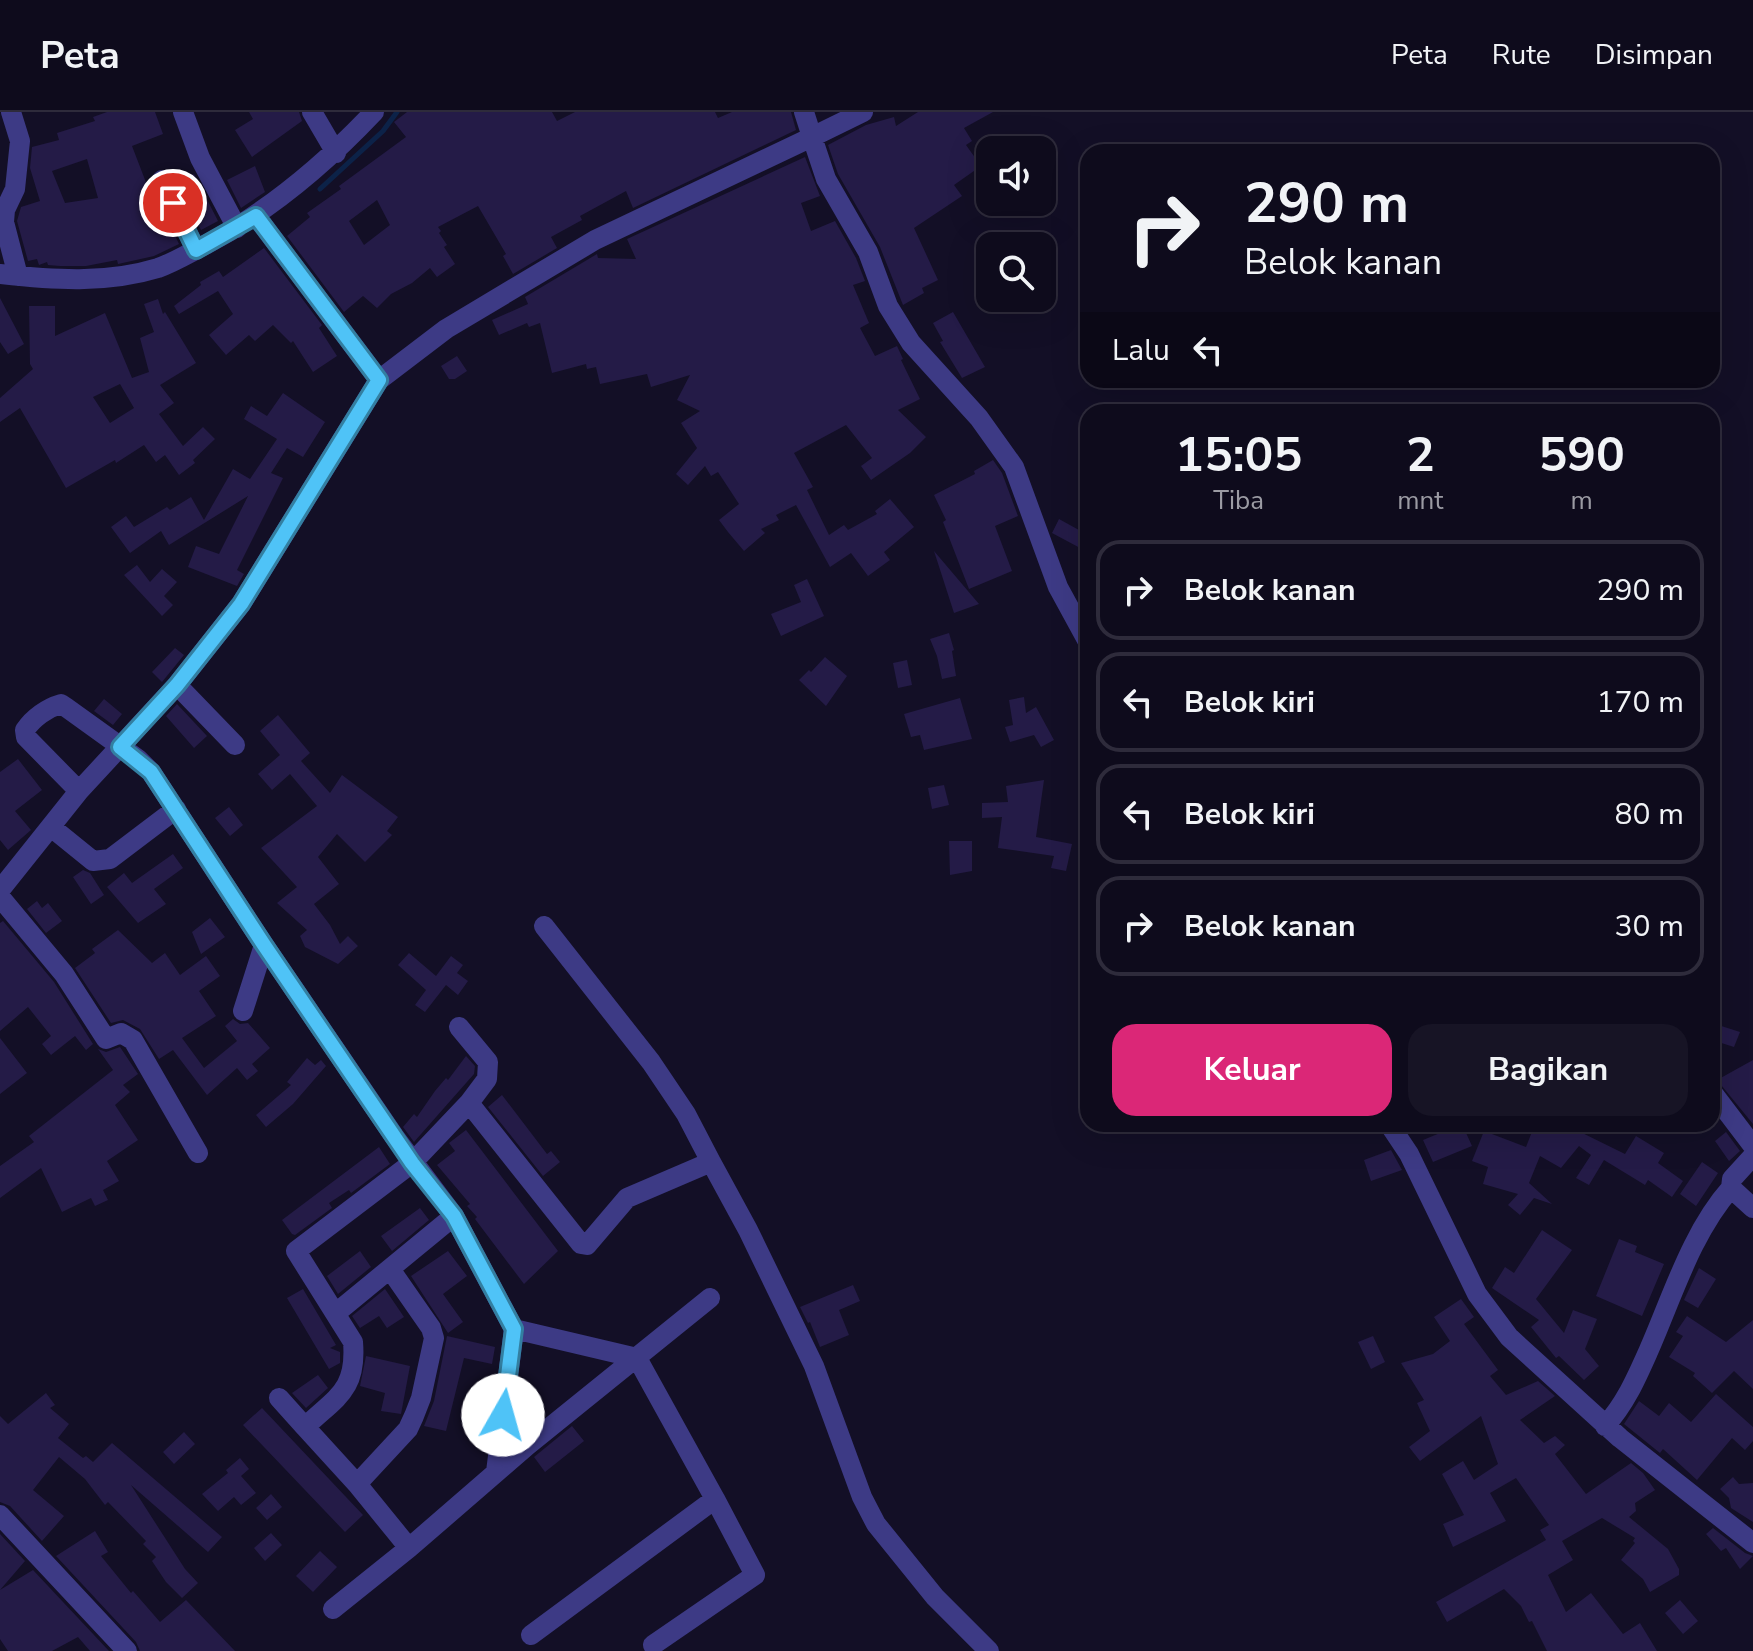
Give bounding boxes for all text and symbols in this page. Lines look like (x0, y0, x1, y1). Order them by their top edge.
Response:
text: Peta (40, 30, 120, 81)
text: Peta (1391, 36, 1448, 74)
text: Rute (1492, 36, 1551, 74)
text: Disimpan (1595, 36, 1713, 74)
map controls (976, 136, 1056, 312)
button: sound (976, 136, 1056, 216)
text: 290 m (1244, 165, 1409, 242)
pin (139, 169, 207, 237)
icon: right (1112, 176, 1216, 280)
icon: arrive (151, 181, 195, 225)
button: search (976, 232, 1056, 312)
text: Belok kanan (1244, 238, 1442, 287)
icon: left (1186, 328, 1230, 372)
text: Lalu (1112, 330, 1170, 371)
text: 15:05 (1175, 422, 1302, 488)
text: 2 (1406, 422, 1435, 488)
text: 590 (1538, 422, 1625, 488)
text: Tiba (1213, 483, 1264, 518)
text: mnt (1397, 483, 1443, 518)
text: m (1571, 483, 1593, 518)
icon: right (1116, 568, 1160, 612)
text: Belok kanan (1184, 570, 1356, 611)
text: 290 m (1597, 570, 1684, 611)
icon: left (1116, 680, 1160, 724)
text: Belok kiri (1184, 682, 1315, 723)
text: 170 m (1597, 682, 1684, 723)
icon: left (1116, 792, 1160, 836)
text: Belok kiri (1184, 794, 1315, 835)
text: 80 m (1615, 794, 1684, 835)
icon: right (1116, 904, 1160, 948)
text: Belok kanan (1184, 906, 1356, 947)
text: 30 m (1615, 906, 1684, 947)
button: Keluar (1112, 1024, 1392, 1116)
button: Bagikan (1408, 1024, 1688, 1116)
position arrow (461, 1373, 545, 1457)

